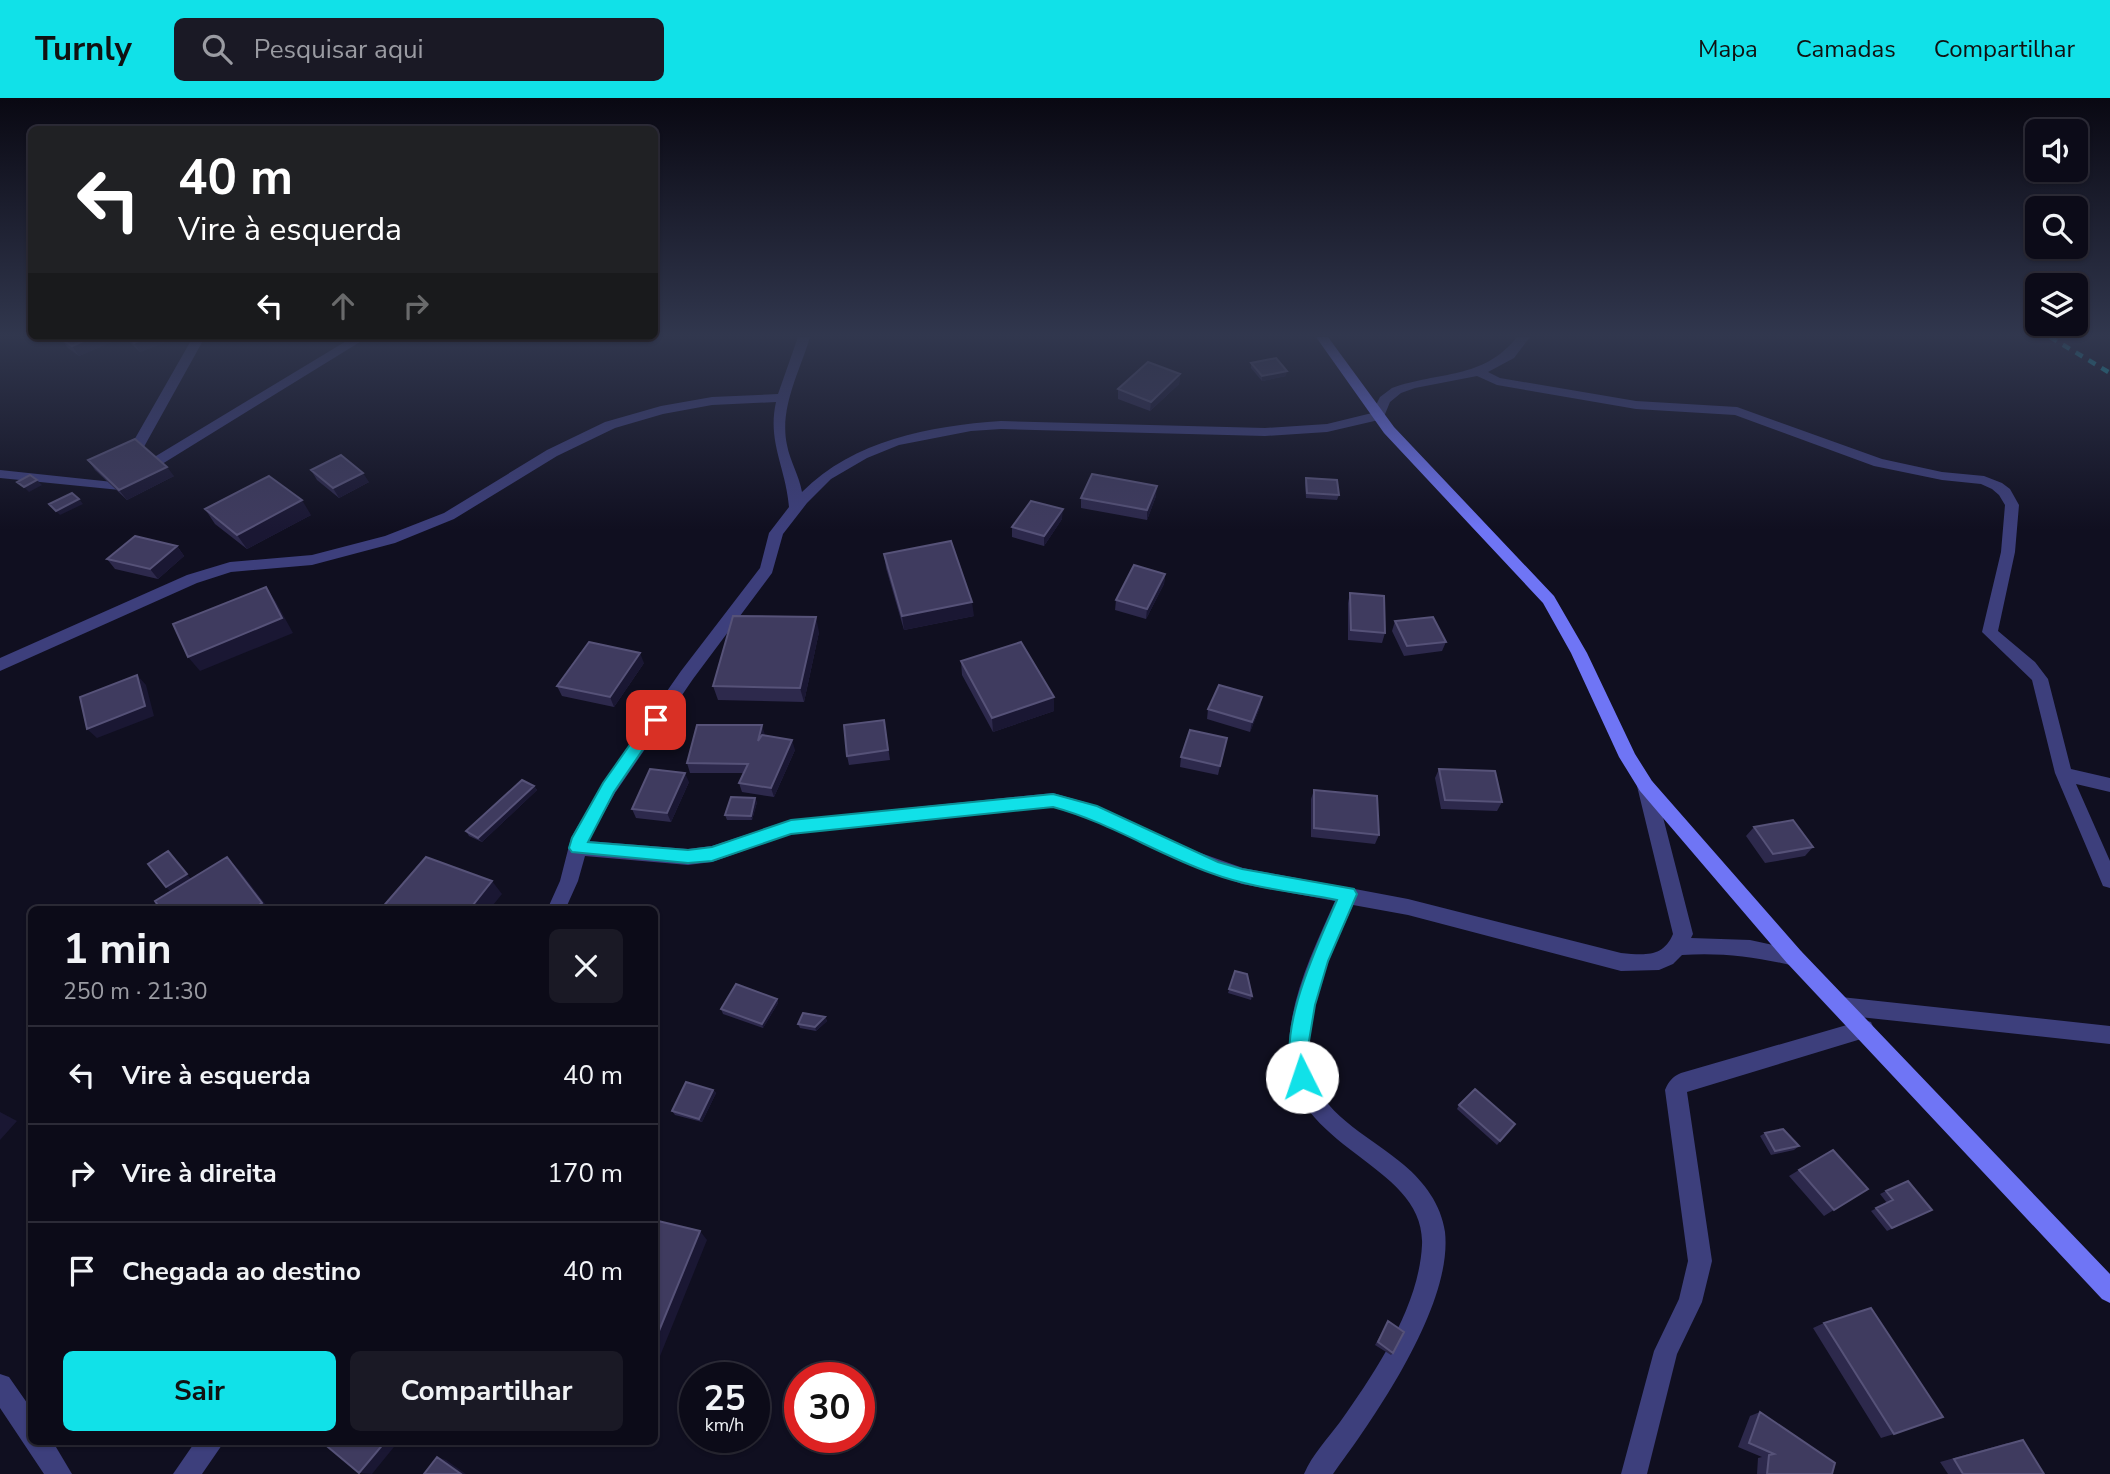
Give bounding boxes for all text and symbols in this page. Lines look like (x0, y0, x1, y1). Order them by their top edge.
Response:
search box (174, 18, 664, 81)
text: Turnly (35, 27, 132, 72)
icon: search (198, 30, 236, 68)
text: Pesquisar aqui (254, 32, 424, 67)
text: Mapa (1698, 33, 1758, 65)
text: Camadas (1796, 33, 1896, 65)
text: Compartilhar (1934, 33, 2075, 65)
map controls (2025, 119, 2088, 336)
button: sound (2025, 119, 2088, 182)
text: 40 m (178, 144, 293, 211)
icon: left (63, 154, 154, 245)
button: search (2025, 196, 2088, 259)
text: Vire à esquerda (178, 208, 402, 251)
button: layers (2025, 273, 2088, 336)
icon: left (251, 287, 289, 325)
icon: ahead (324, 287, 362, 325)
icon: right (397, 287, 435, 325)
pin (626, 690, 686, 750)
icon: arrive (637, 701, 675, 739)
text: 1 min (63, 921, 172, 978)
button: close (549, 929, 623, 1003)
text: 250 m · 21:30 (63, 976, 208, 1007)
position arrow (1265, 1040, 1339, 1114)
icon: left (63, 1056, 101, 1094)
text: Vire à esquerda (122, 1058, 311, 1093)
text: 40 m (563, 1058, 623, 1093)
icon: right (63, 1154, 101, 1192)
text: Vire à direita (122, 1156, 277, 1191)
text: 170 m (547, 1156, 623, 1191)
icon: arrive (63, 1252, 101, 1290)
text: Chegada ao destino (122, 1254, 361, 1289)
text: 40 m (563, 1254, 623, 1289)
button: Sair (63, 1351, 336, 1431)
button: Compartilhar (350, 1351, 623, 1431)
speed limit sign: 30 (784, 1362, 875, 1453)
text: 25 (703, 1375, 746, 1422)
text: km/h (705, 1413, 744, 1437)

